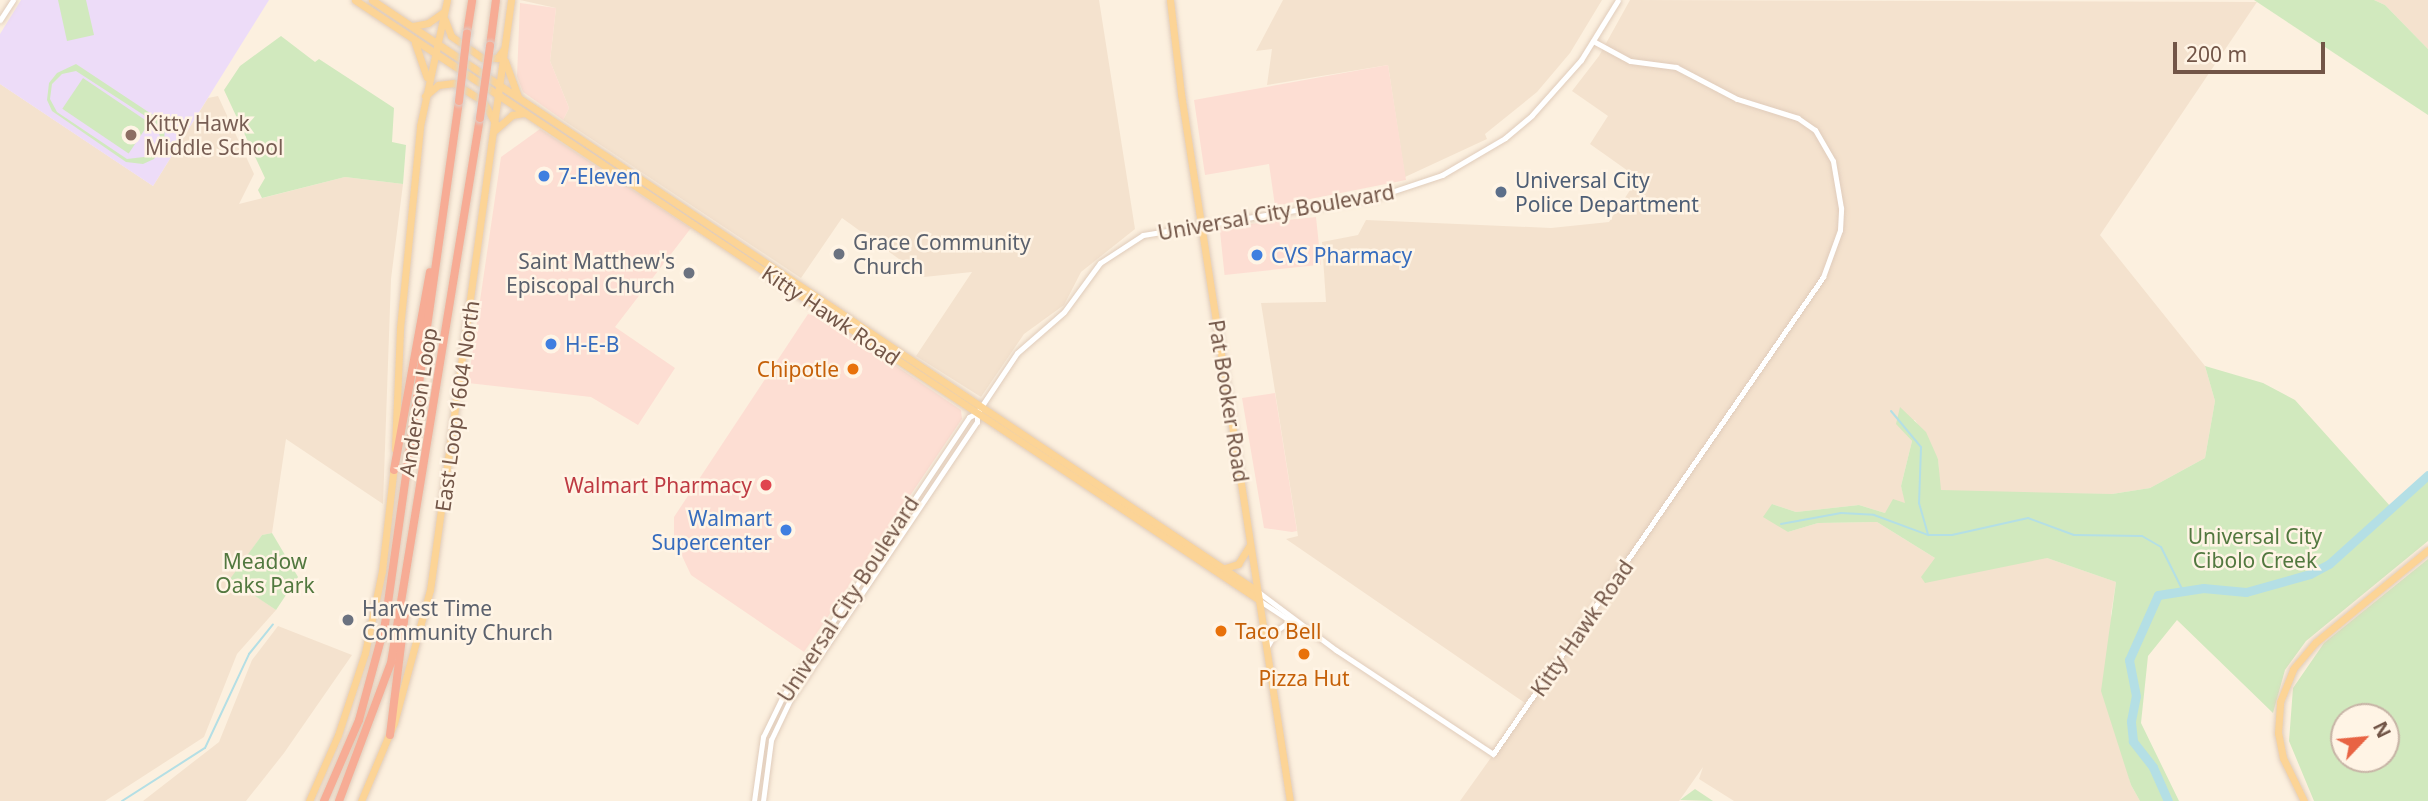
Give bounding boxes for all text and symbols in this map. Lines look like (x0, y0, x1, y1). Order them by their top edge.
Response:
scale bar (2176, 28, 2328, 72)
text: 200 m (2186, 40, 2247, 68)
place label: Kitty Hawk Middle School (145, 110, 283, 160)
marker: Kitty Hawk Middle School (123, 127, 139, 143)
place label: 7-Eleven (558, 163, 641, 189)
place label: Universal City Police Department (1515, 167, 1699, 217)
marker: 7-Eleven (536, 168, 552, 184)
street label: Universal City Boulevard (1156, 179, 1396, 245)
marker: Universal City Police Department (1493, 184, 1509, 200)
place label: Grace Community Church (853, 229, 1031, 279)
place label: CVS Pharmacy (1271, 242, 1412, 268)
marker: Grace Community Church (831, 246, 847, 262)
marker: CVS Pharmacy (1249, 247, 1265, 263)
place label: Saint Matthew's Episcopal Church (506, 248, 675, 298)
street label: Kitty Hawk Road (757, 260, 905, 370)
marker: Saint Matthew's Episcopal Church (681, 265, 697, 281)
street label: East Loop 1604 North (430, 299, 484, 513)
street label: Pat Booker Road (1204, 318, 1254, 484)
street label: Anderson Loop (394, 326, 442, 478)
place label: H-E-B (565, 331, 619, 357)
marker: H-E-B (543, 336, 559, 352)
place label: Chipotle (757, 356, 839, 382)
marker: Chipotle (845, 361, 861, 377)
place label: Walmart Pharmacy (564, 472, 752, 498)
marker: Walmart Pharmacy (758, 477, 774, 493)
street label: Universal City Boulevard (772, 492, 924, 706)
place label: Walmart Supercenter (651, 505, 772, 555)
marker: Walmart Supercenter (778, 522, 794, 538)
park label: Universal City Cibolo Creek (2188, 523, 2322, 573)
park label: Meadow Oaks Park (215, 548, 315, 598)
street label: Kitty Hawk Road (1526, 555, 1638, 701)
place label: Harvest Time Community Church (362, 595, 553, 645)
marker: Harvest Time Community Church (340, 612, 356, 628)
place label: Taco Bell (1235, 618, 1321, 644)
marker: Taco Bell (1213, 623, 1229, 639)
marker: Pizza Hut (1296, 646, 1312, 662)
place label: Pizza Hut (1258, 665, 1350, 691)
north arrow (2330, 703, 2400, 773)
text: N (2367, 717, 2397, 742)

